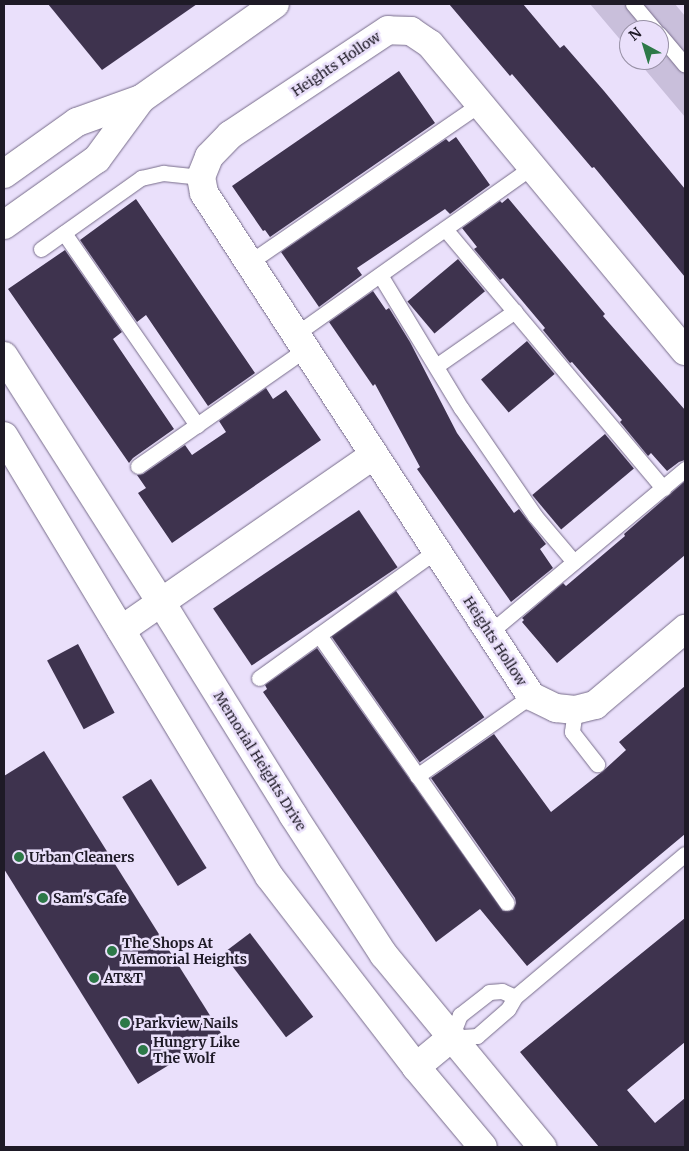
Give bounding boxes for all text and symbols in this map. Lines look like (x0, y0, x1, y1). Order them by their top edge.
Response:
north arrow (619, 20, 669, 70)
text: N (625, 24, 645, 45)
street label: Heights Hollow (288, 28, 384, 100)
street label: Heights Hollow (460, 593, 530, 689)
street label: Memorial Heights Drive (210, 688, 310, 834)
place label: Urban Cleaners (29, 849, 134, 865)
marker: Urban Cleaners (13, 851, 25, 863)
place label: Sam's Cafe (53, 890, 127, 906)
marker: Sam's Cafe (37, 892, 49, 904)
place label: The Shops At Memorial Heights (122, 935, 247, 968)
marker: The Shops At Memorial Heights (106, 945, 118, 957)
place label: AT&T (104, 970, 143, 986)
marker: AT&T (88, 972, 100, 984)
place label: Parkview Nails (135, 1015, 238, 1031)
marker: Parkview Nails (119, 1017, 131, 1029)
place label: Hungry Like The Wolf (153, 1034, 240, 1066)
marker: Hungry Like The Wolf (137, 1044, 149, 1056)

